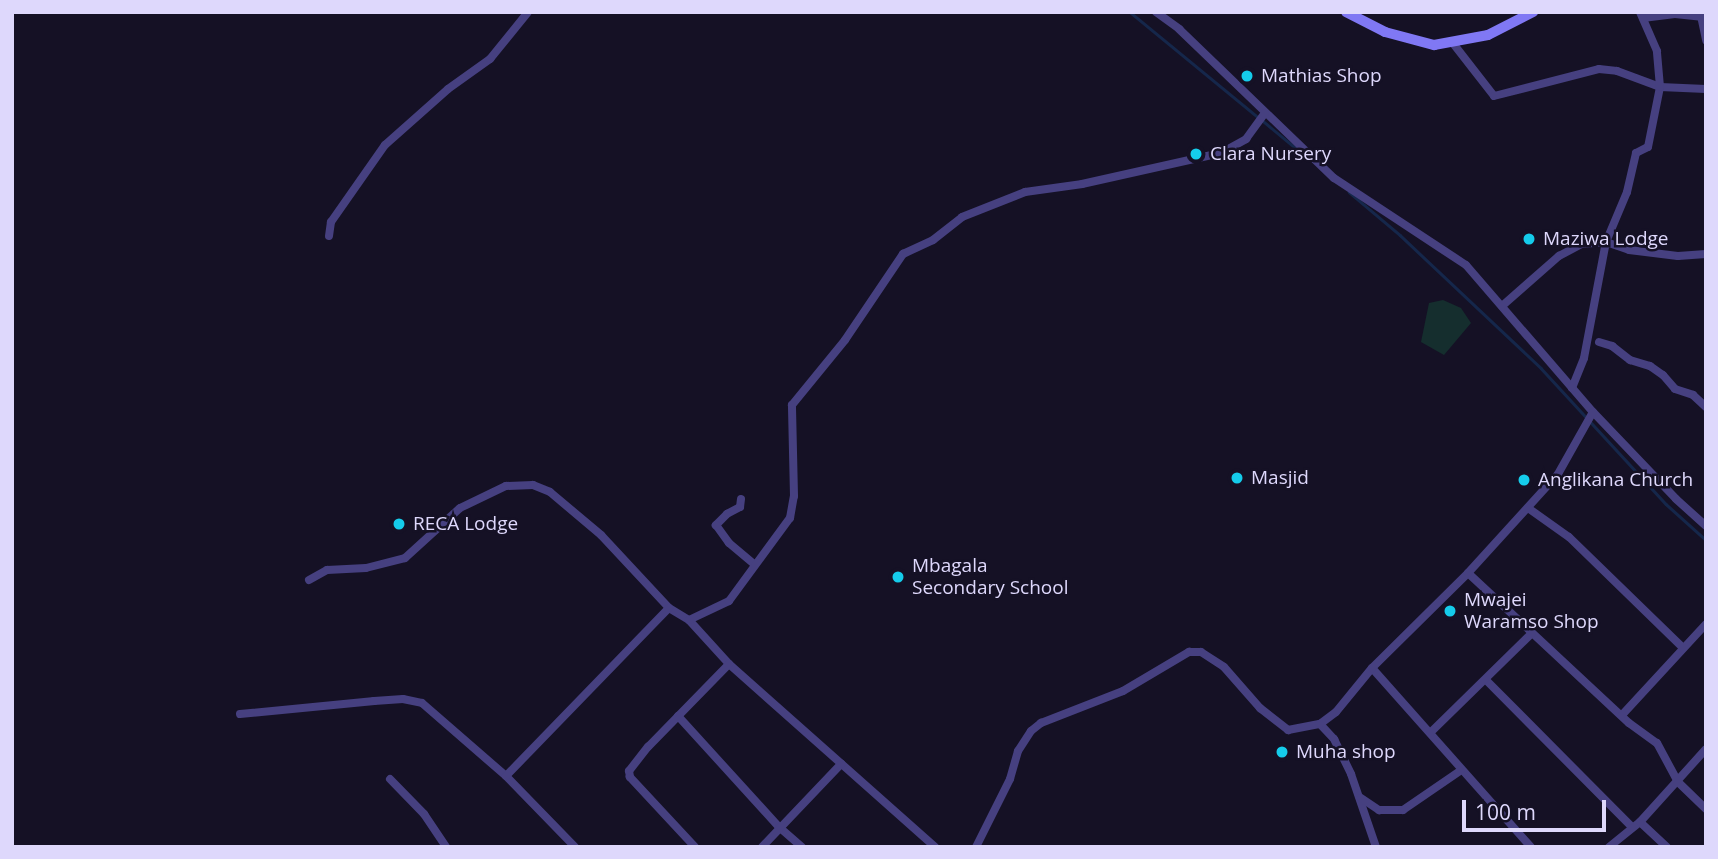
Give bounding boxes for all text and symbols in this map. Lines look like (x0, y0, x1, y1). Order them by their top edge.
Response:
place label: Mathias Shop (1261, 65, 1382, 87)
marker: Mathias Shop (1239, 68, 1255, 84)
place label: Clara Nursery (1210, 143, 1331, 165)
marker: Clara Nursery (1188, 146, 1204, 162)
place label: Maziwa Lodge (1543, 228, 1669, 250)
marker: Maziwa Lodge (1521, 231, 1537, 247)
place label: Masjid (1251, 467, 1309, 489)
place label: Anglikana Church (1538, 469, 1693, 491)
marker: Masjid (1229, 470, 1245, 486)
marker: Anglikana Church (1516, 472, 1532, 488)
place label: RECA Lodge (413, 513, 518, 535)
marker: RECA Lodge (391, 516, 407, 532)
place label: Mbagala Secondary School (912, 555, 1068, 599)
marker: Mbagala Secondary School (890, 569, 906, 585)
place label: Mwajei Waramso Shop (1464, 589, 1599, 633)
marker: Mwajei Waramso Shop (1442, 603, 1458, 619)
place label: Muha shop (1296, 741, 1396, 763)
marker: Muha shop (1274, 744, 1290, 760)
scale bar (1466, 786, 1610, 830)
text: 100 m (1475, 798, 1536, 826)

